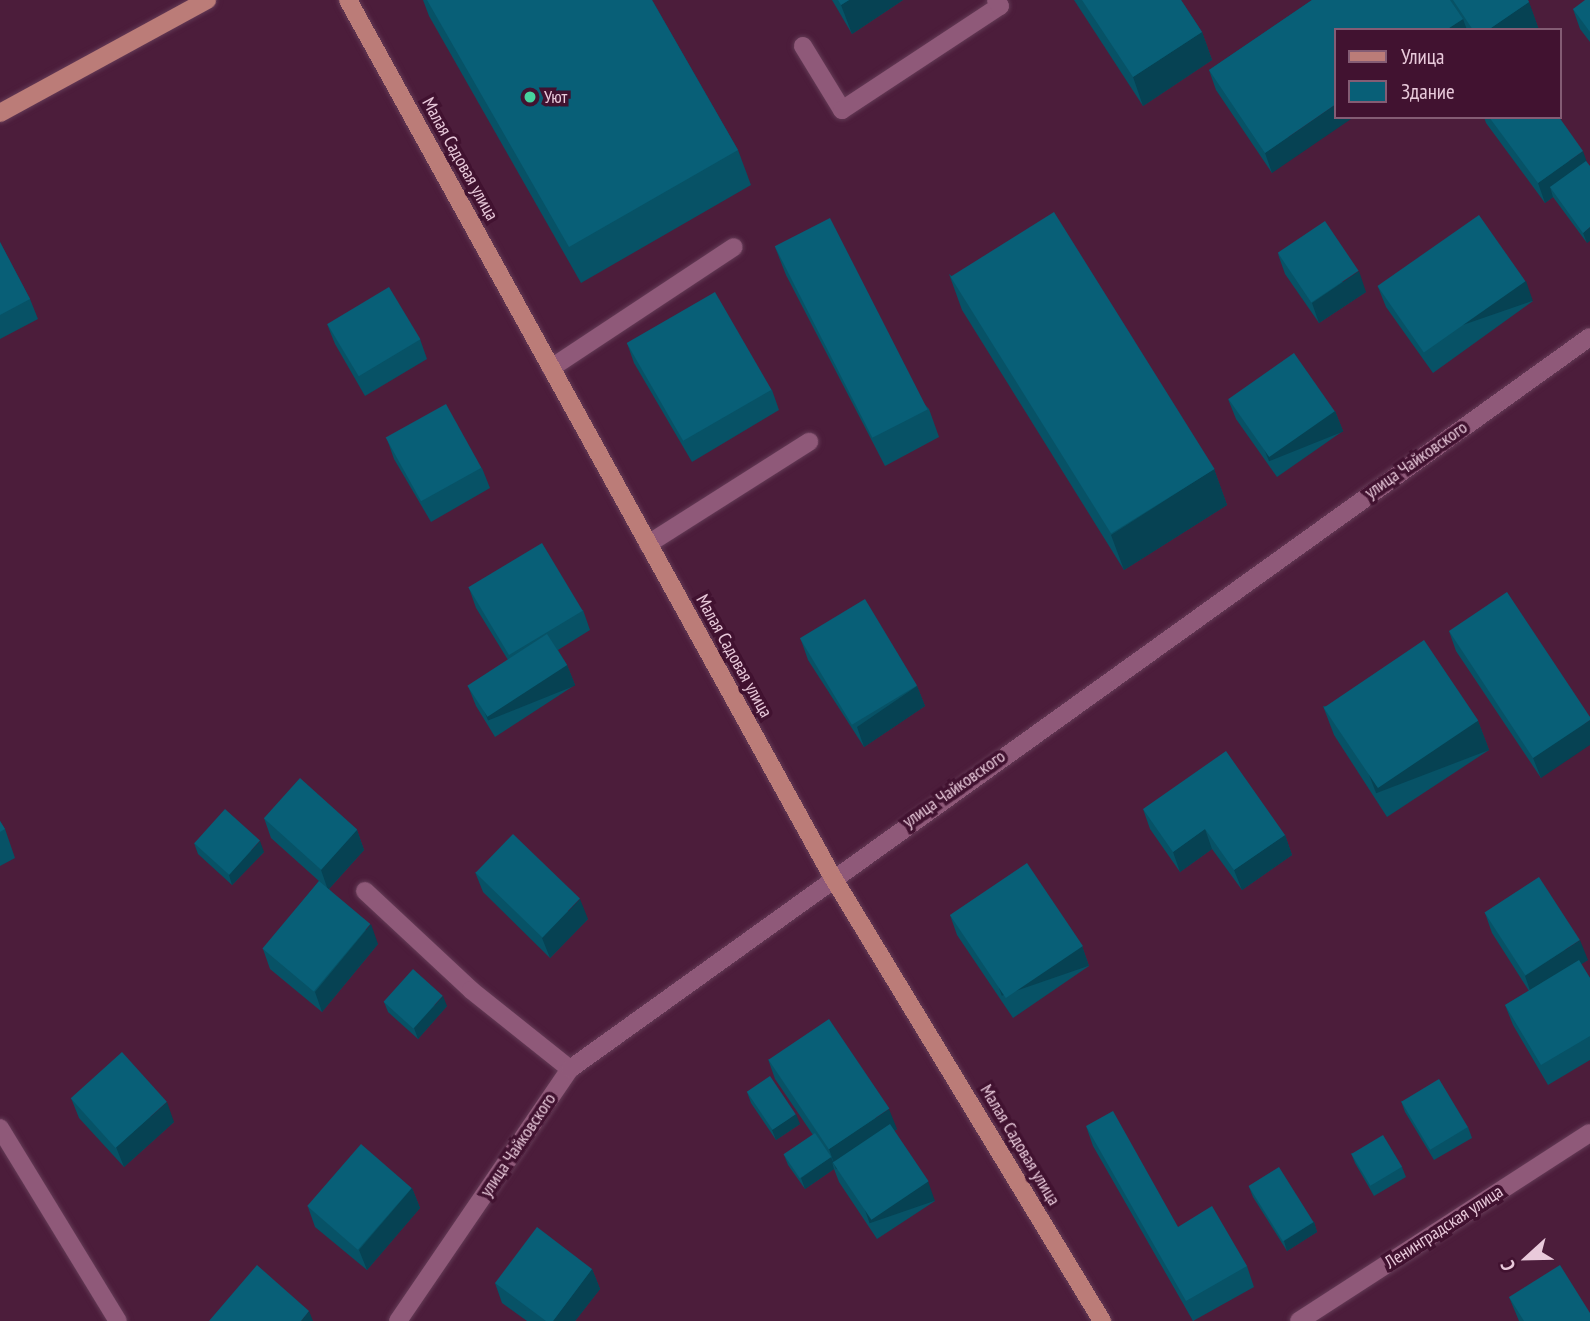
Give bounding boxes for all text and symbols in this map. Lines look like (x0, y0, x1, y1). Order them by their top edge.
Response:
legend (1334, 28, 1562, 119)
text: Улица (1401, 43, 1444, 70)
text: Здание (1401, 78, 1455, 105)
place label: Уют (544, 86, 567, 108)
marker: Уют (522, 89, 538, 105)
street label: Малая Садовая улица (417, 94, 503, 224)
street label: улица Чайковского (1361, 417, 1471, 503)
street label: Малая Садовая улица (691, 591, 777, 721)
street label: улица Чайковского (899, 746, 1009, 832)
street label: Малая Садовая улица (975, 1081, 1065, 1209)
street label: улица Чайковского (475, 1089, 561, 1201)
street label: Ленинградская улица (1381, 1181, 1507, 1273)
north arrow (1492, 1223, 1562, 1293)
text: С (1495, 1257, 1520, 1274)

